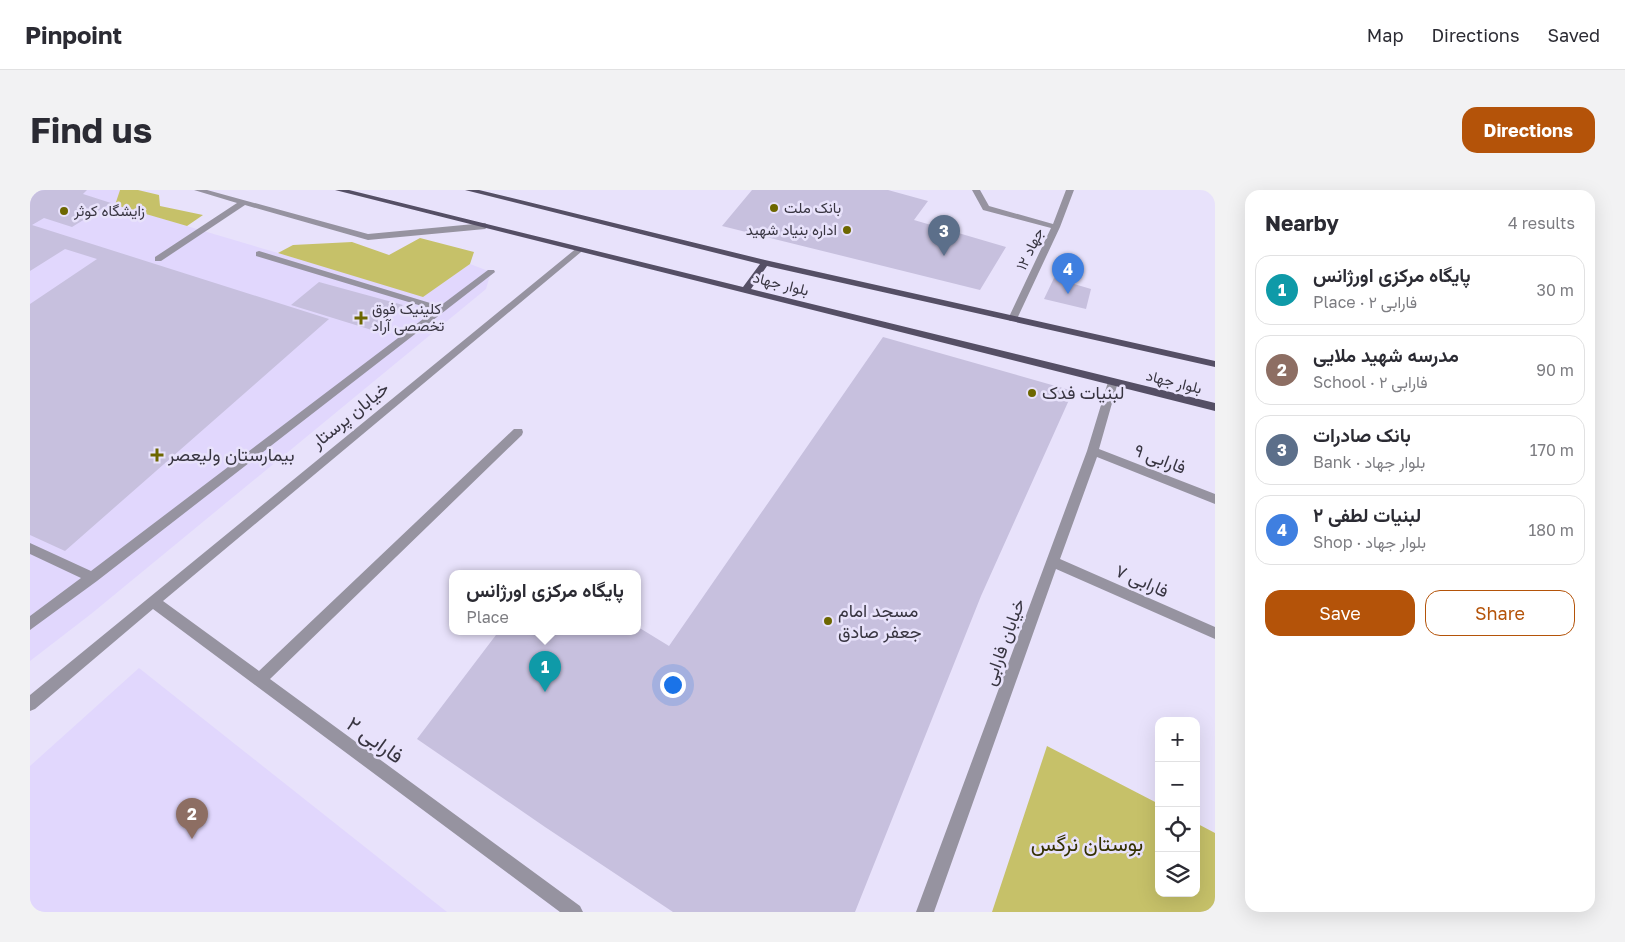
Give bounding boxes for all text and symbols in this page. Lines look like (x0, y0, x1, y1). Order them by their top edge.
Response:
text: Pinpoint (25, 20, 122, 49)
text: Map (1367, 24, 1403, 46)
text: Directions (1431, 24, 1519, 46)
text: Saved (1547, 24, 1600, 46)
button: Directions (1462, 107, 1595, 153)
text: Find us (30, 109, 152, 151)
place label: بانک ملت (784, 198, 841, 217)
place label: زایشگاه کوثر (73, 201, 145, 220)
marker: بانک ملت (768, 202, 780, 214)
marker: زایشگاه کوثر (58, 205, 70, 217)
text: Nearby (1265, 210, 1339, 236)
text: 4 results (1508, 213, 1575, 233)
pin: 3 (928, 215, 960, 256)
place label: اداره بنیاد شهید (746, 220, 837, 239)
marker: اداره بنیاد شهید (841, 224, 853, 236)
street label: جهاد ۱۲ (1012, 225, 1048, 273)
pin: 4 (1052, 253, 1084, 294)
text: پایگاه مرکزی اورژانس (1313, 263, 1471, 286)
street label: بلوار جهاد (751, 267, 811, 300)
text: 1 (1278, 280, 1286, 300)
text: 30 m (1537, 280, 1574, 300)
text: Place · فارابی ۲ (1313, 292, 1417, 312)
place label: کلینیک فوق تخصصی آراد (372, 299, 445, 336)
marker: کلینیک فوق تخصصی آراد (354, 311, 368, 325)
text: مدرسه شهید ملایی (1313, 343, 1459, 366)
text: 2 (1277, 360, 1287, 380)
text: 90 m (1536, 360, 1574, 380)
street label: بلوار جهاد (1144, 365, 1204, 398)
text: School · فارابی ۲ (1313, 372, 1427, 392)
street label: خیابان پرستار (305, 376, 394, 454)
place label: لبنیات فدک (1042, 381, 1124, 403)
marker: لبنیات فدک (1026, 387, 1038, 399)
text: بانک صادرات (1313, 423, 1411, 446)
street label: فارابی ۹ (1131, 438, 1189, 479)
text: 3 (1277, 440, 1287, 460)
text: 170 m (1530, 440, 1574, 460)
place label: بیمارستان ولیعصر (167, 443, 295, 466)
marker: بیمارستان ولیعصر (150, 448, 164, 462)
text: Bank · بلوار جهاد (1313, 452, 1425, 472)
text: لبنیات لطفی ۲ (1313, 503, 1421, 526)
text: 4 (1277, 520, 1287, 540)
text: 180 m (1528, 520, 1574, 540)
text: Shop · بلوار جهاد (1313, 532, 1426, 552)
street label: فارابی ۷ (1112, 559, 1172, 602)
popup (449, 570, 641, 635)
text: پایگاه مرکزی اورژانس (466, 578, 624, 601)
button: Save (1265, 590, 1415, 636)
button: Share (1425, 590, 1575, 636)
street label: خیابان فارابی (977, 595, 1030, 688)
place label: مسجد امام جعفر صادق (838, 599, 922, 643)
text: Place (466, 607, 509, 627)
marker: مسجد امام جعفر صادق (822, 615, 834, 627)
pin: 1 (529, 651, 561, 692)
your location (660, 672, 686, 698)
street label: فارابی ۲ (342, 710, 409, 769)
map controls (1155, 717, 1200, 897)
button: + (1155, 717, 1200, 762)
button: − (1155, 762, 1200, 807)
pin: 2 (176, 798, 208, 839)
button: locate (1155, 807, 1200, 852)
park label: بوستان نرگس (1031, 830, 1143, 857)
button: layers (1155, 852, 1200, 897)

